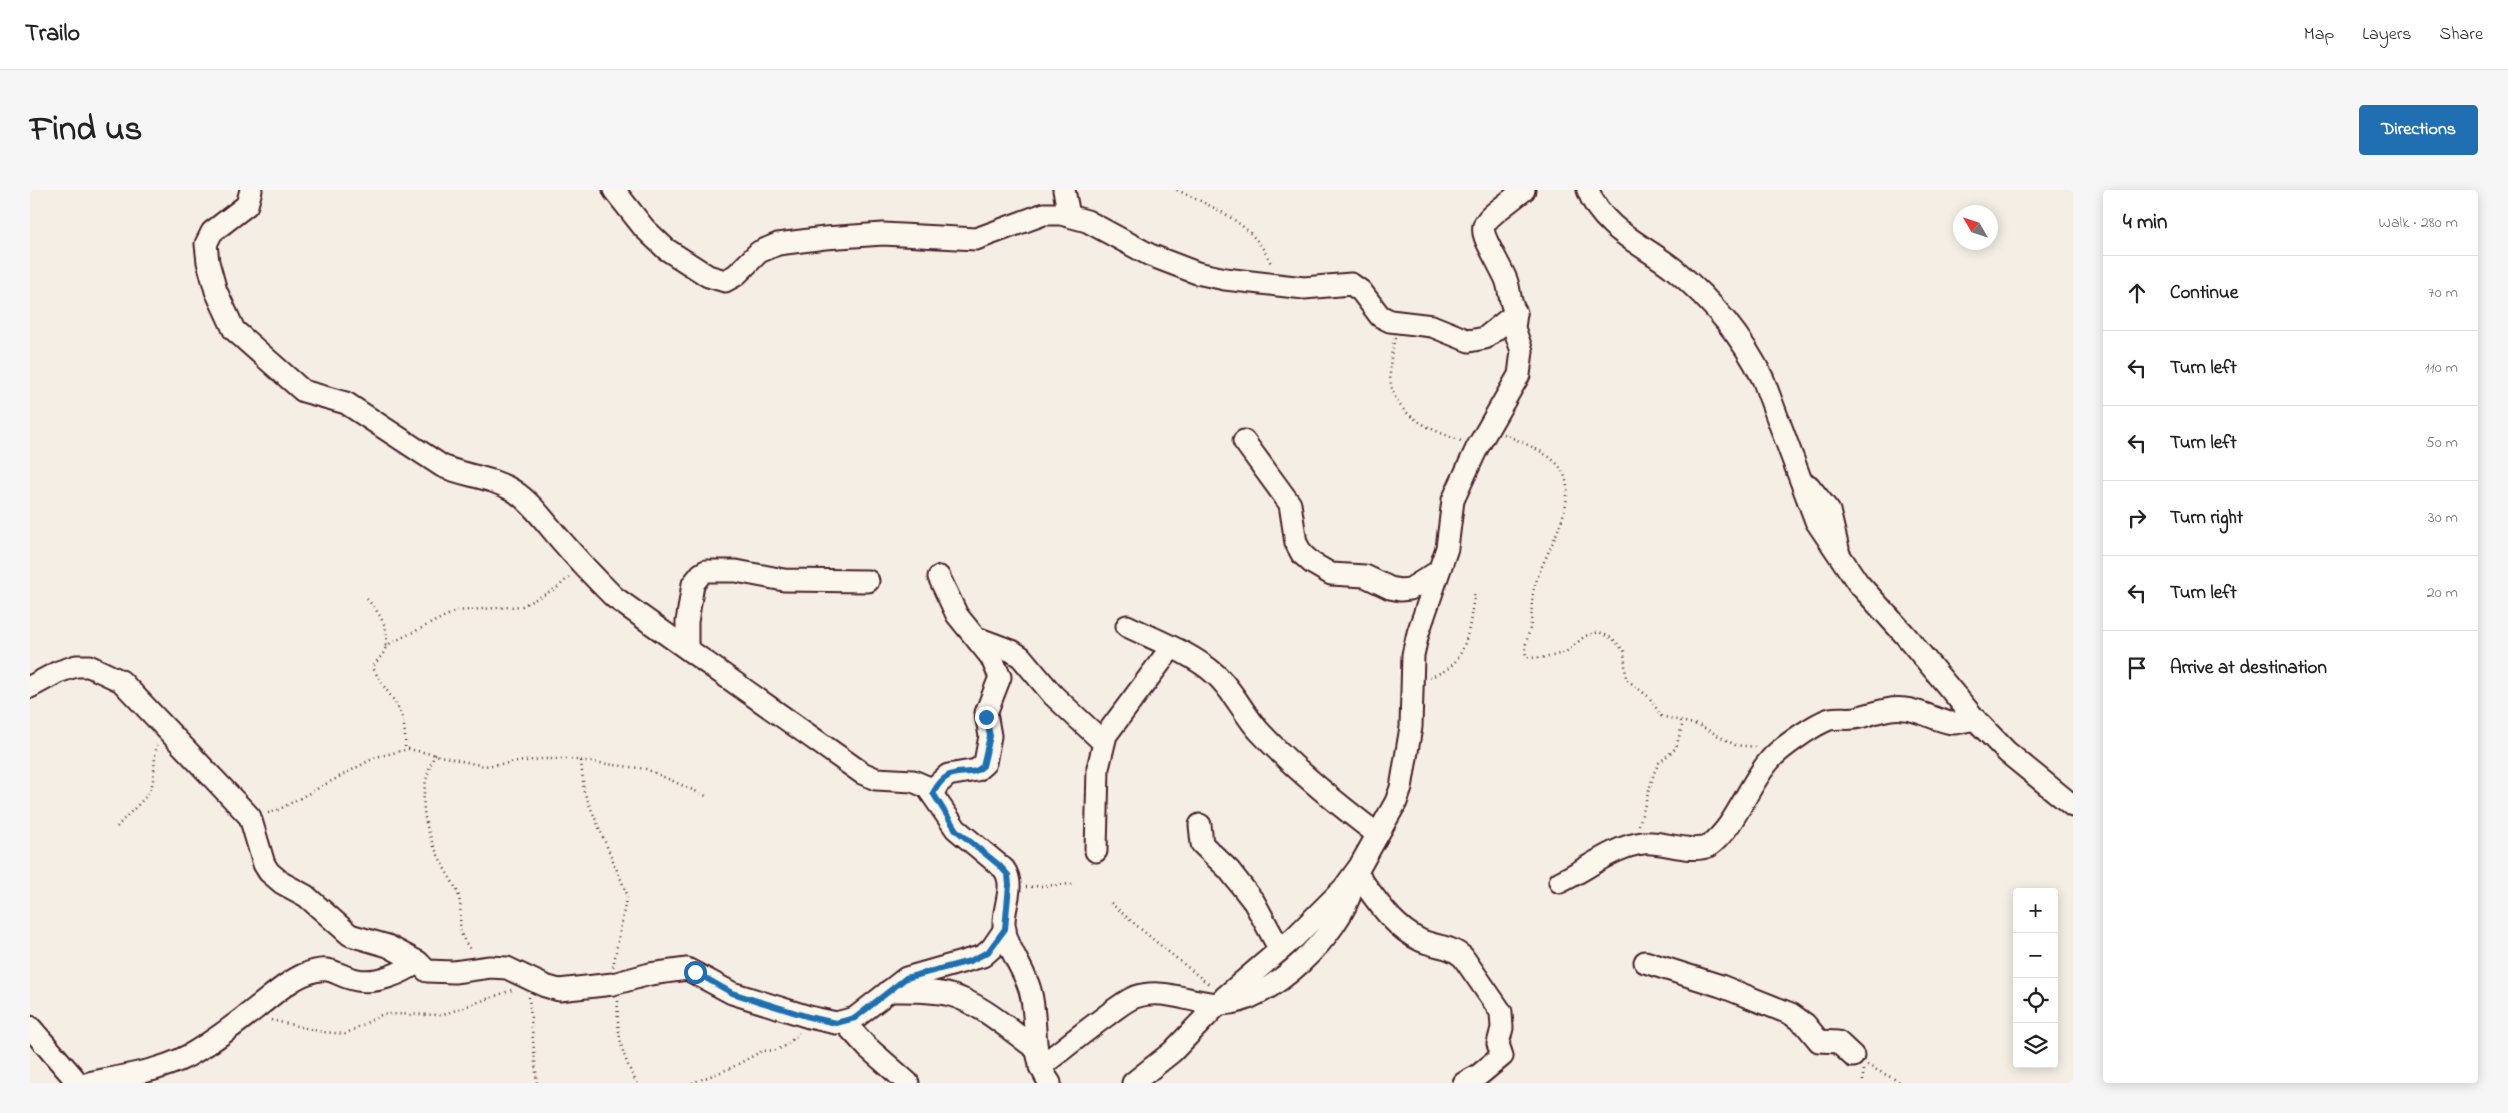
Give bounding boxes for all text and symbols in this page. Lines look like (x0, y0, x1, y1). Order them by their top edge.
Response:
text: Trailo (25, 17, 80, 52)
text: Map (2304, 22, 2334, 48)
text: Layers (2362, 22, 2412, 48)
text: Share (2440, 22, 2483, 48)
text: Find us (30, 105, 142, 156)
button: Directions (2359, 105, 2478, 155)
north arrow (1953, 205, 1998, 250)
text: 4 min (2123, 208, 2167, 238)
text: Walk · 280 m (2379, 211, 2458, 235)
icon: ahead (2123, 279, 2151, 307)
text: Continue (2170, 280, 2238, 307)
text: 70 m (2428, 281, 2458, 305)
icon: left (2123, 354, 2151, 382)
text: Turn left (2170, 355, 2237, 382)
text: 110 m (2424, 356, 2458, 380)
icon: left (2123, 429, 2151, 457)
text: Turn left (2170, 430, 2237, 457)
text: 50 m (2426, 431, 2458, 455)
icon: right (2123, 504, 2151, 532)
text: Turn right (2170, 505, 2243, 532)
text: 30 m (2428, 506, 2458, 530)
icon: left (2123, 579, 2151, 607)
text: Turn left (2170, 580, 2237, 607)
text: 20 m (2427, 581, 2458, 605)
icon: arrive (2123, 654, 2151, 682)
text: Arrive at destination (2170, 655, 2327, 682)
route end (975, 706, 998, 729)
map controls (2013, 888, 2058, 1068)
button: + (2013, 888, 2058, 933)
button: − (2013, 933, 2058, 978)
route start (684, 961, 707, 984)
button: locate (2013, 978, 2058, 1023)
button: layers (2013, 1023, 2058, 1068)

